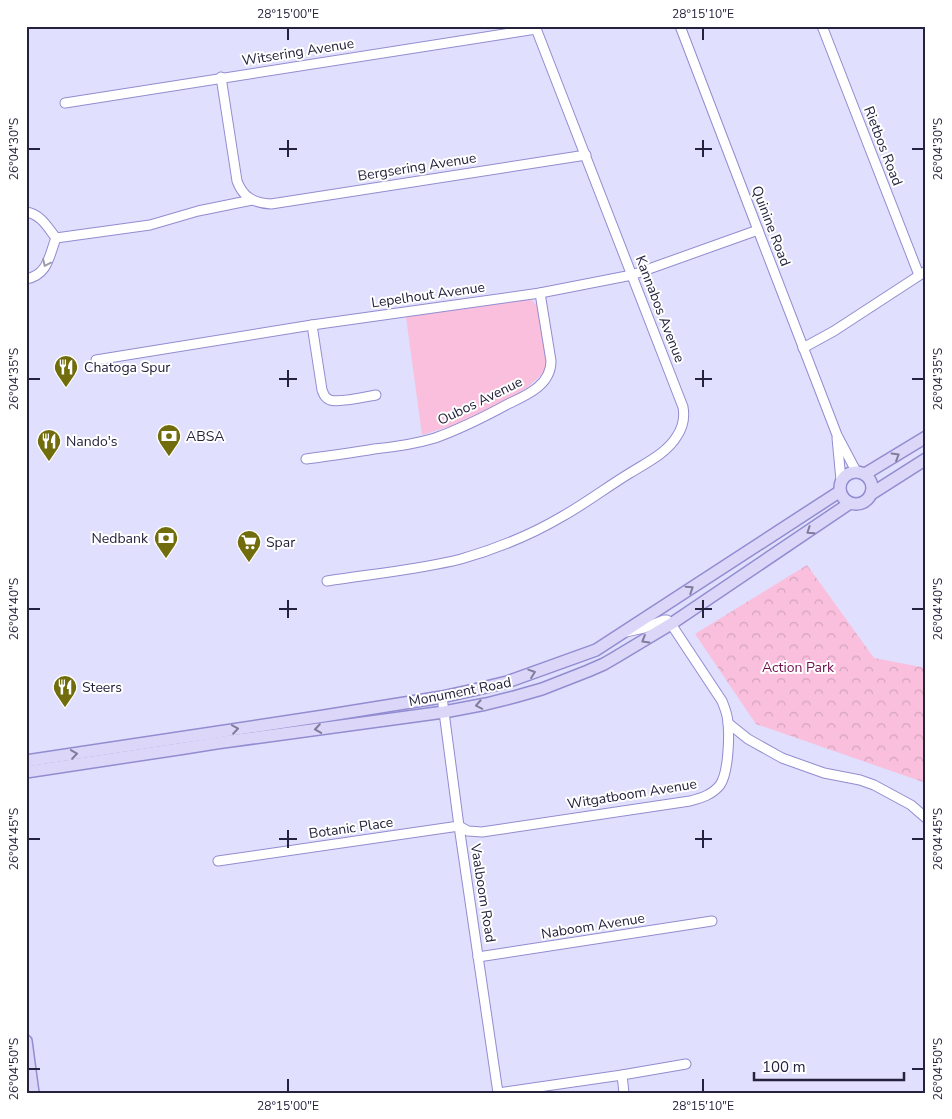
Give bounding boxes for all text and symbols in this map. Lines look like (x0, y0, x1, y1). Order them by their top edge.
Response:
text: 28°15'00"E (257, 6, 319, 22)
text: 28°15'10"E (672, 6, 734, 22)
street label: Witsering Avenue (241, 34, 355, 70)
street label: Rietbos Road (859, 103, 907, 189)
text: 26°04'30"S (6, 118, 22, 180)
text: 26°04'30"S (930, 118, 946, 180)
street label: Bergsering Avenue (356, 148, 478, 186)
street label: Quinine Road (747, 183, 795, 269)
street label: Kannabos Avenue (631, 253, 689, 365)
one-way arrow (41, 258, 52, 267)
street label: Lepelhout Avenue (370, 278, 486, 312)
text: 26°04'35"S (6, 348, 22, 410)
text: 26°04'35"S (930, 348, 946, 410)
restaurant icon: Chatoga Spur (53, 354, 79, 388)
place label: Chatoga Spur (84, 358, 170, 377)
street label: Oubos Avenue (434, 372, 526, 430)
bank icon: ABSA (156, 423, 182, 457)
place label: ABSA (186, 427, 224, 446)
restaurant icon: Nando's (36, 428, 62, 462)
place label: Nando's (66, 432, 118, 451)
one-way arrow (890, 452, 899, 462)
one-way arrow (806, 524, 815, 534)
bank icon: Nedbank (153, 525, 179, 559)
place label: Nedbank (91, 529, 149, 548)
supermarket icon: Spar (236, 529, 262, 563)
place label: Spar (266, 533, 295, 552)
text: 26°04'40"S (6, 578, 22, 640)
text: 26°04'40"S (930, 578, 946, 640)
one-way arrow (685, 586, 694, 596)
one-way arrow (642, 633, 651, 643)
park label: Action Park (762, 658, 835, 677)
one-way arrow (527, 669, 536, 679)
street label: Monument Road (407, 673, 513, 711)
restaurant icon: Steers (52, 674, 78, 708)
place label: Steers (82, 678, 122, 697)
one-way arrow (474, 700, 483, 710)
one-way arrow (231, 724, 239, 735)
one-way arrow (314, 724, 322, 734)
one-way arrow (71, 749, 79, 760)
street label: Witgatboom Avenue (566, 774, 698, 814)
text: 26°04'45"S (6, 808, 22, 870)
text: 26°04'45"S (930, 808, 946, 870)
street label: Botanic Place (308, 813, 394, 843)
street label: Vaalboom Road (466, 841, 500, 944)
street label: Naboom Avenue (540, 908, 646, 944)
text: 26°04'50"S (6, 1038, 22, 1100)
text: 26°04'50"S (930, 1038, 946, 1100)
scale bar (754, 1049, 904, 1081)
text: 100 m (762, 1057, 806, 1077)
text: 28°15'00"E (257, 1098, 319, 1114)
text: 28°15'10"E (672, 1098, 734, 1114)

